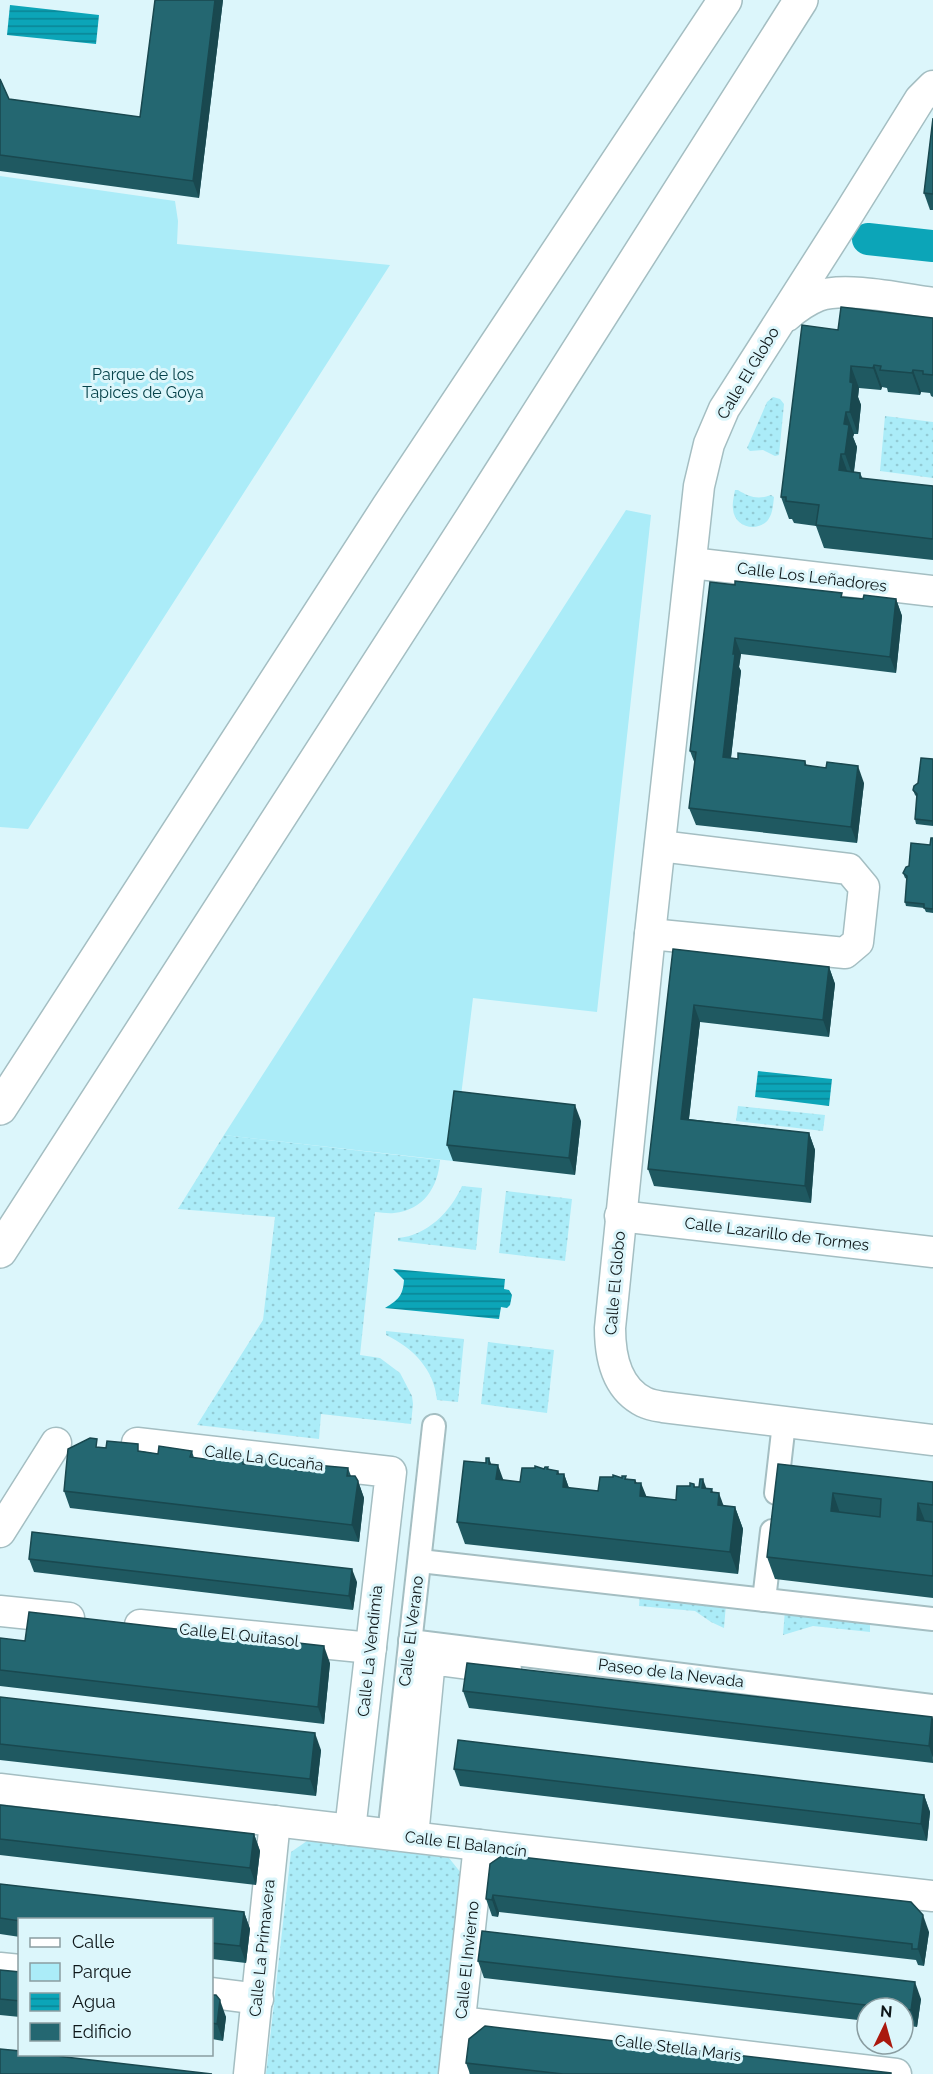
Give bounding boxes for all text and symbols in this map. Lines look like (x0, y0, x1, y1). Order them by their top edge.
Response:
street label: Calle El Globo (713, 323, 783, 423)
park label: Parque de los Tapices de Goya (82, 365, 204, 402)
street label: Calle Los Leñadores (736, 558, 888, 596)
street label: Calle Lazarillo de Tormes (684, 1213, 871, 1255)
street label: Calle El Globo (601, 1230, 629, 1336)
street label: Calle La Cucaña (203, 1441, 325, 1475)
street label: Calle El Verano (395, 1575, 427, 1687)
street label: Calle La Vendimia (354, 1584, 386, 1718)
street label: Calle El Quitasol (178, 1619, 300, 1651)
street label: Paseo de la Nevada (597, 1655, 745, 1691)
street label: Calle El Balancín (404, 1827, 528, 1861)
street label: Calle La Primavera (245, 1878, 279, 2018)
street label: Calle El Invierno (451, 1900, 483, 2020)
legend (18, 1918, 213, 2056)
text: Calle (72, 1931, 115, 1952)
text: Parque (72, 1961, 132, 1982)
text: Agua (72, 1991, 116, 2012)
north arrow (855, 1996, 915, 2056)
text: N (879, 2002, 893, 2022)
text: Edificio (72, 2021, 132, 2042)
street label: Calle Stella Maris (614, 2031, 742, 2065)

